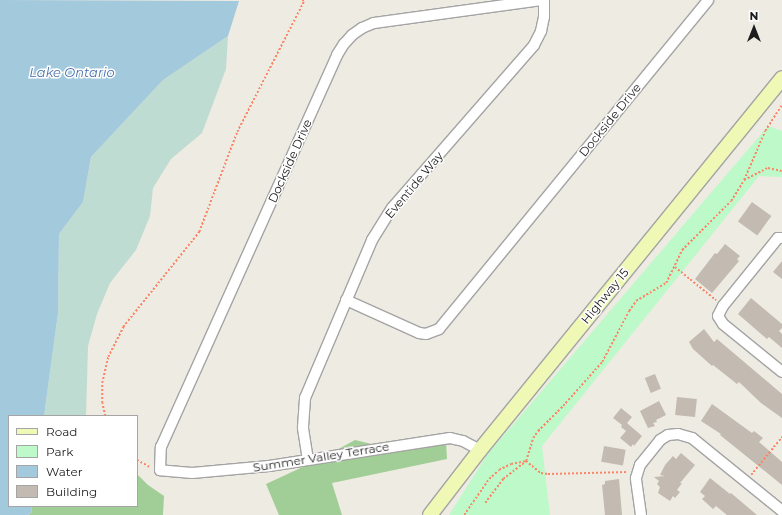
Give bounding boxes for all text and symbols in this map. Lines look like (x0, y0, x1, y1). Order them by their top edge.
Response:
north arrow (734, 8, 774, 48)
text: N (750, 9, 758, 23)
water label: Lake Ontario (29, 64, 115, 80)
street label: Dockside Drive (576, 80, 644, 160)
street label: Dockside Drive (265, 117, 315, 205)
street label: Eventide Way (382, 149, 446, 221)
street label: Highway 15 (578, 265, 632, 327)
legend (8, 415, 138, 507)
text: Road (46, 424, 77, 439)
street label: Summer Valley Terrace (252, 439, 390, 475)
text: Park (46, 444, 73, 459)
text: Water (46, 464, 82, 479)
text: Building (46, 484, 97, 499)

